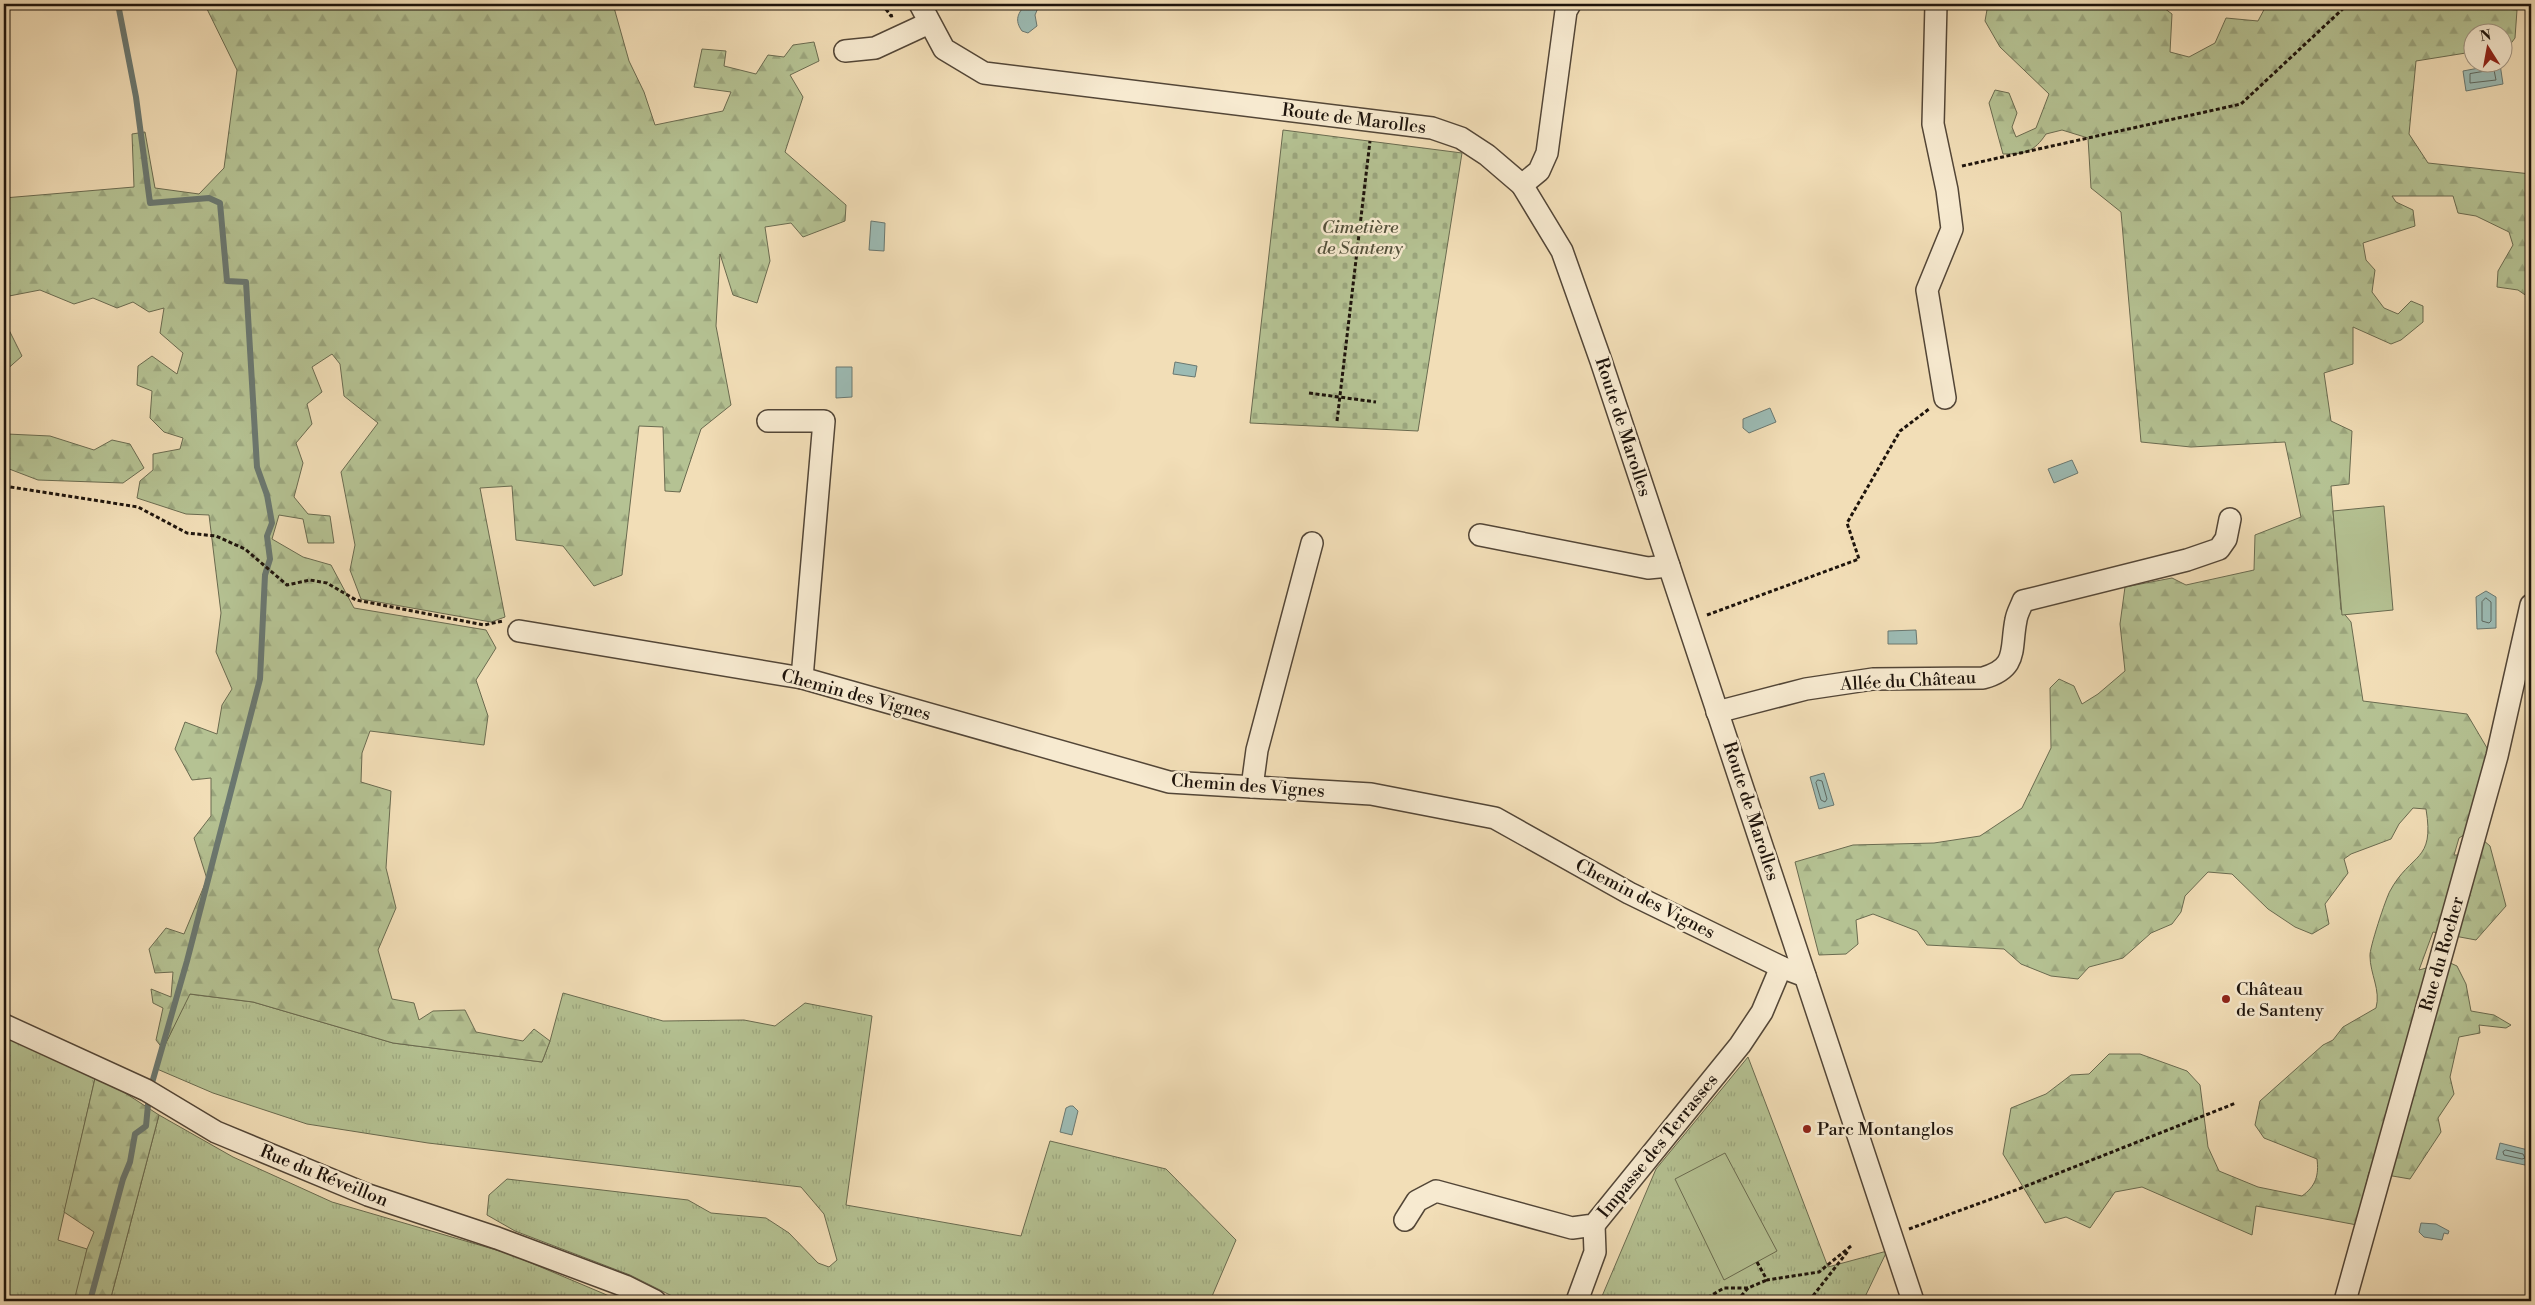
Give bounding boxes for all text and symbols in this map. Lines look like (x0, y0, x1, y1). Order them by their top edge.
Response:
north arrow (2462, 22, 2512, 72)
text: N (2479, 26, 2493, 46)
street label: Route de Marolles (1281, 99, 1427, 139)
park label: Cimetière de Santeny (1317, 216, 1404, 260)
street label: Route de Marolles (1590, 354, 1656, 500)
street label: Chemin des Vignes (779, 664, 933, 726)
street label: Allée du Château (1839, 666, 1977, 696)
street label: Route de Marolles (1718, 738, 1784, 884)
street label: Chemin des Vignes (1170, 769, 1326, 803)
street label: Chemin des Vignes (1571, 854, 1719, 944)
street label: Rue du Rocher (2415, 894, 2469, 1014)
place label: Château de Santeny (2236, 978, 2324, 1022)
marker: Château de Santeny (2220, 993, 2232, 1005)
street label: Impasse des Terrasses (1593, 1069, 1723, 1223)
place label: Parc Montanglos (1817, 1118, 1954, 1141)
marker: Parc Montanglos (1801, 1123, 1813, 1135)
street label: Rue du Réveillon (257, 1140, 392, 1212)

